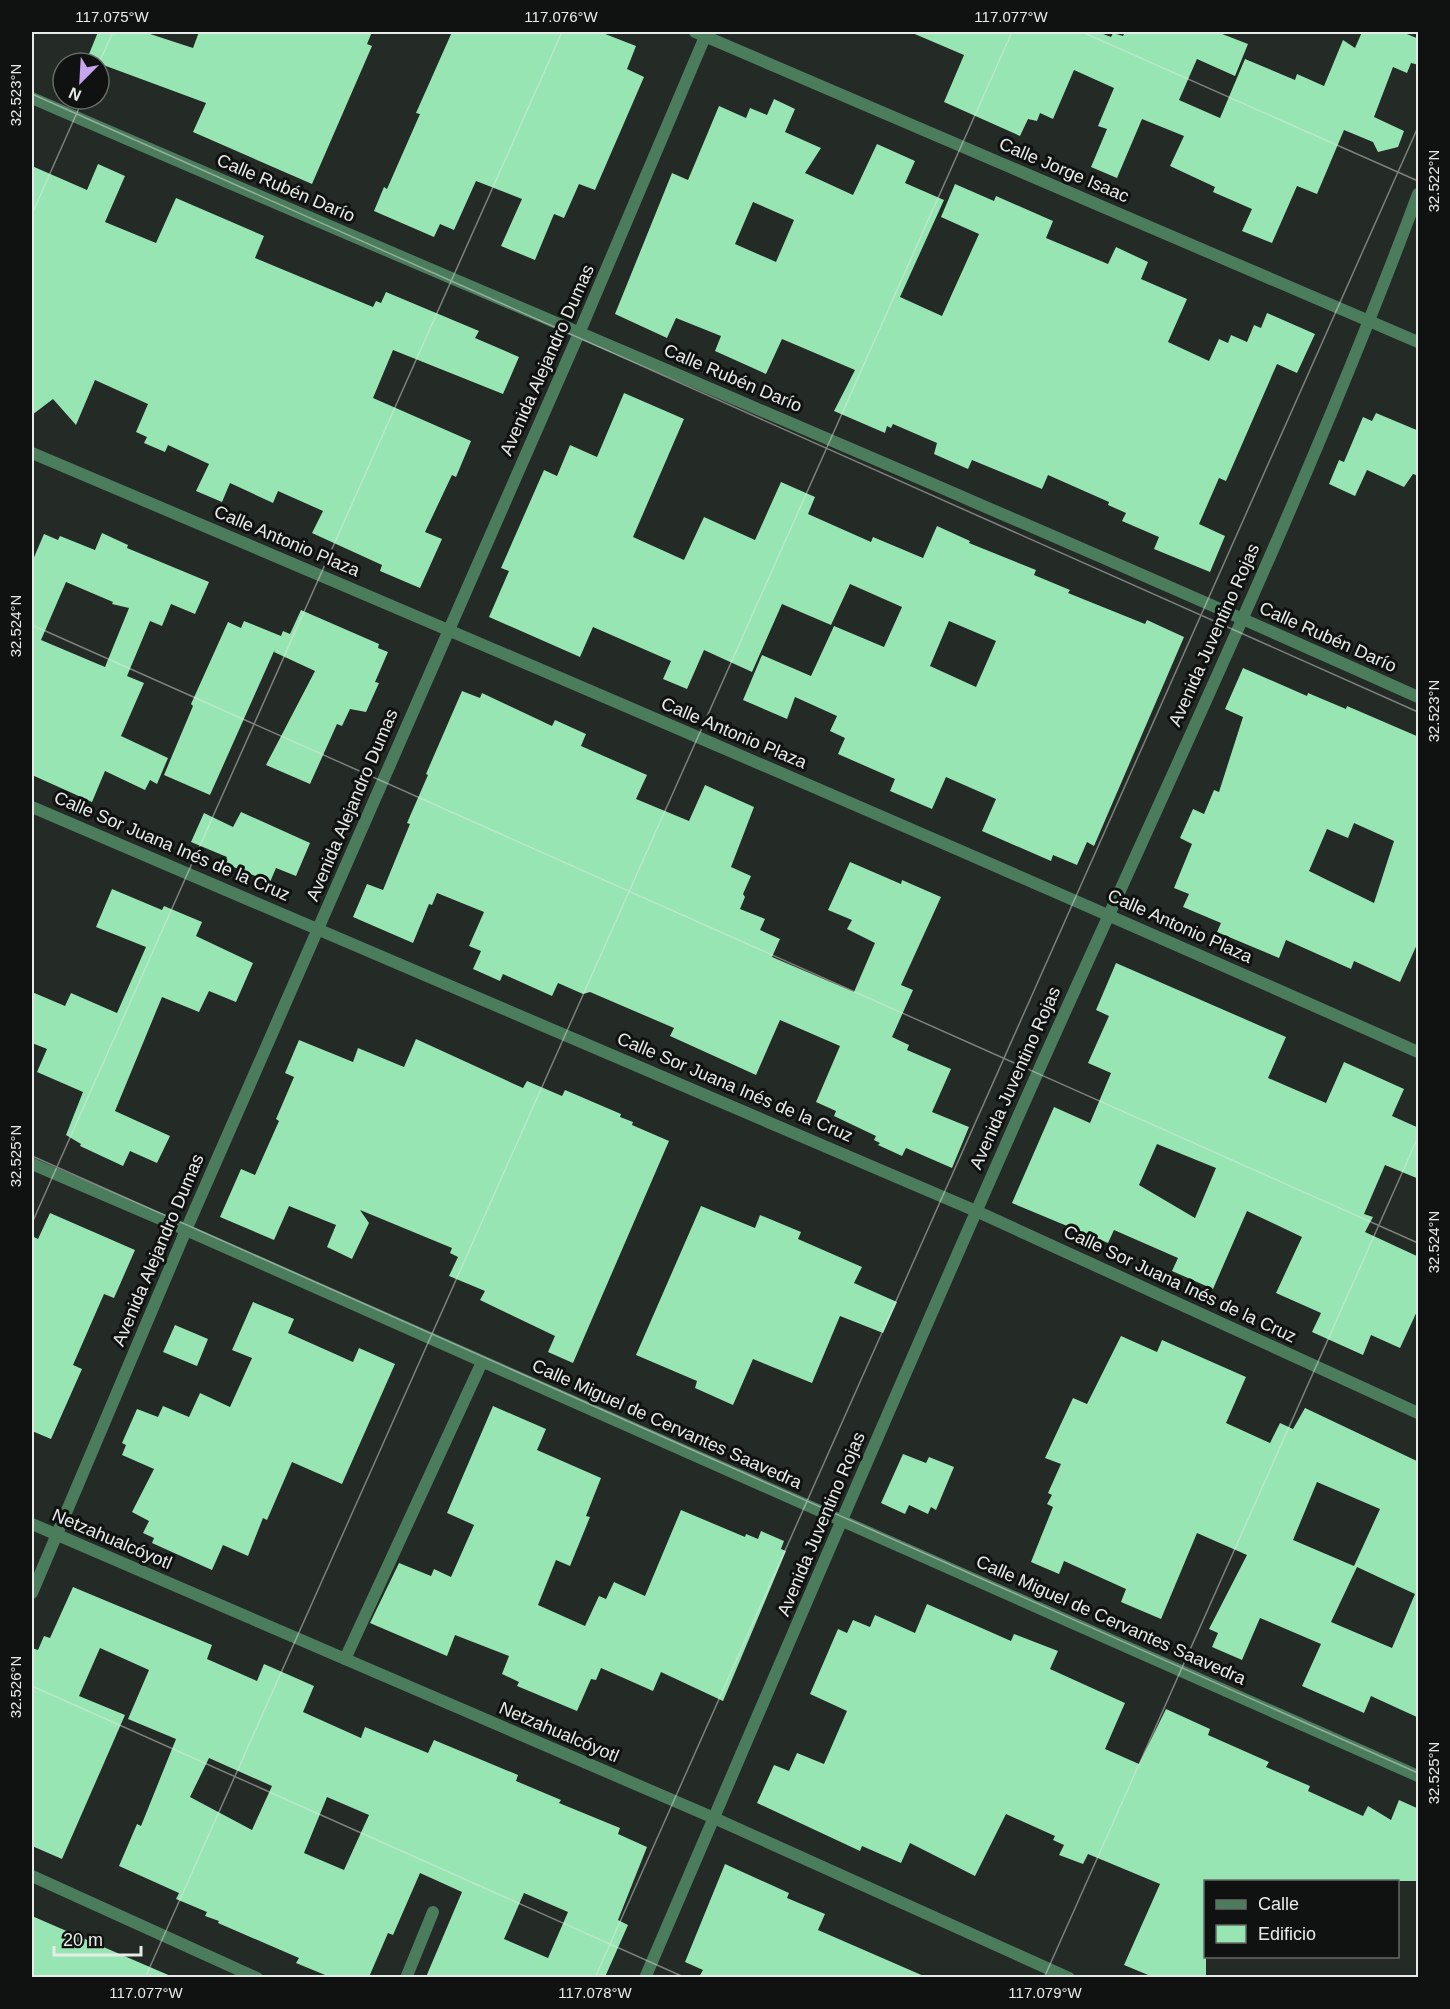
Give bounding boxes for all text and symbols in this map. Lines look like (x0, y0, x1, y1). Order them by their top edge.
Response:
text: 117.075°W (75, 8, 149, 25)
text: 117.076°W (524, 8, 598, 25)
text: 117.077°W (974, 8, 1048, 25)
north arrow (51, 51, 111, 111)
text: 32.523°N (7, 64, 24, 126)
text: N (66, 84, 84, 104)
street label: Calle Jorge Isaac (996, 134, 1132, 206)
street label: Calle Rubén Darío (214, 150, 358, 226)
text: 32.522°N (1425, 150, 1442, 212)
street label: Avenida Alejandro Dumas (496, 261, 598, 459)
street label: Calle Rubén Darío (661, 340, 805, 416)
street label: Calle Antonio Plaza (211, 501, 364, 581)
street label: Avenida Juventino Rojas (1165, 541, 1263, 729)
text: 32.524°N (7, 595, 24, 657)
street label: Calle Rubén Darío (1256, 598, 1400, 676)
text: 32.523°N (1425, 680, 1442, 742)
street label: Calle Antonio Plaza (658, 693, 811, 773)
street label: Avenida Alejandro Dumas (302, 706, 402, 904)
street label: Calle Sor Juana Inés de la Cruz (51, 787, 293, 905)
street label: Calle Antonio Plaza (1105, 885, 1256, 967)
street label: Avenida Juventino Rojas (966, 984, 1064, 1172)
street label: Calle Sor Juana Inés de la Cruz (614, 1028, 856, 1146)
text: 32.525°N (7, 1125, 24, 1187)
street label: Avenida Alejandro Dumas (108, 1151, 208, 1349)
text: 32.524°N (1425, 1211, 1442, 1273)
street label: Calle Sor Juana Inés de la Cruz (1061, 1221, 1299, 1347)
street label: Calle Miguel de Cervantes Saavedra (529, 1355, 806, 1493)
street label: Avenida Juventino Rojas (773, 1429, 869, 1619)
street label: Netzahualcóyotl (49, 1505, 175, 1573)
street label: Calle Miguel de Cervantes Saavedra (973, 1551, 1250, 1689)
text: 32.526°N (7, 1656, 24, 1718)
street label: Netzahualcóyotl (496, 1698, 622, 1766)
text: 32.525°N (1425, 1742, 1442, 1804)
legend (1204, 1880, 1399, 1958)
text: Calle (1258, 1894, 1299, 1914)
scale bar (54, 1919, 141, 1957)
text: Edificio (1258, 1924, 1316, 1944)
text: 20 m (63, 1930, 103, 1950)
text: 117.077°W (109, 1984, 183, 2001)
text: 117.078°W (558, 1984, 632, 2001)
text: 117.079°W (1008, 1984, 1082, 2001)

